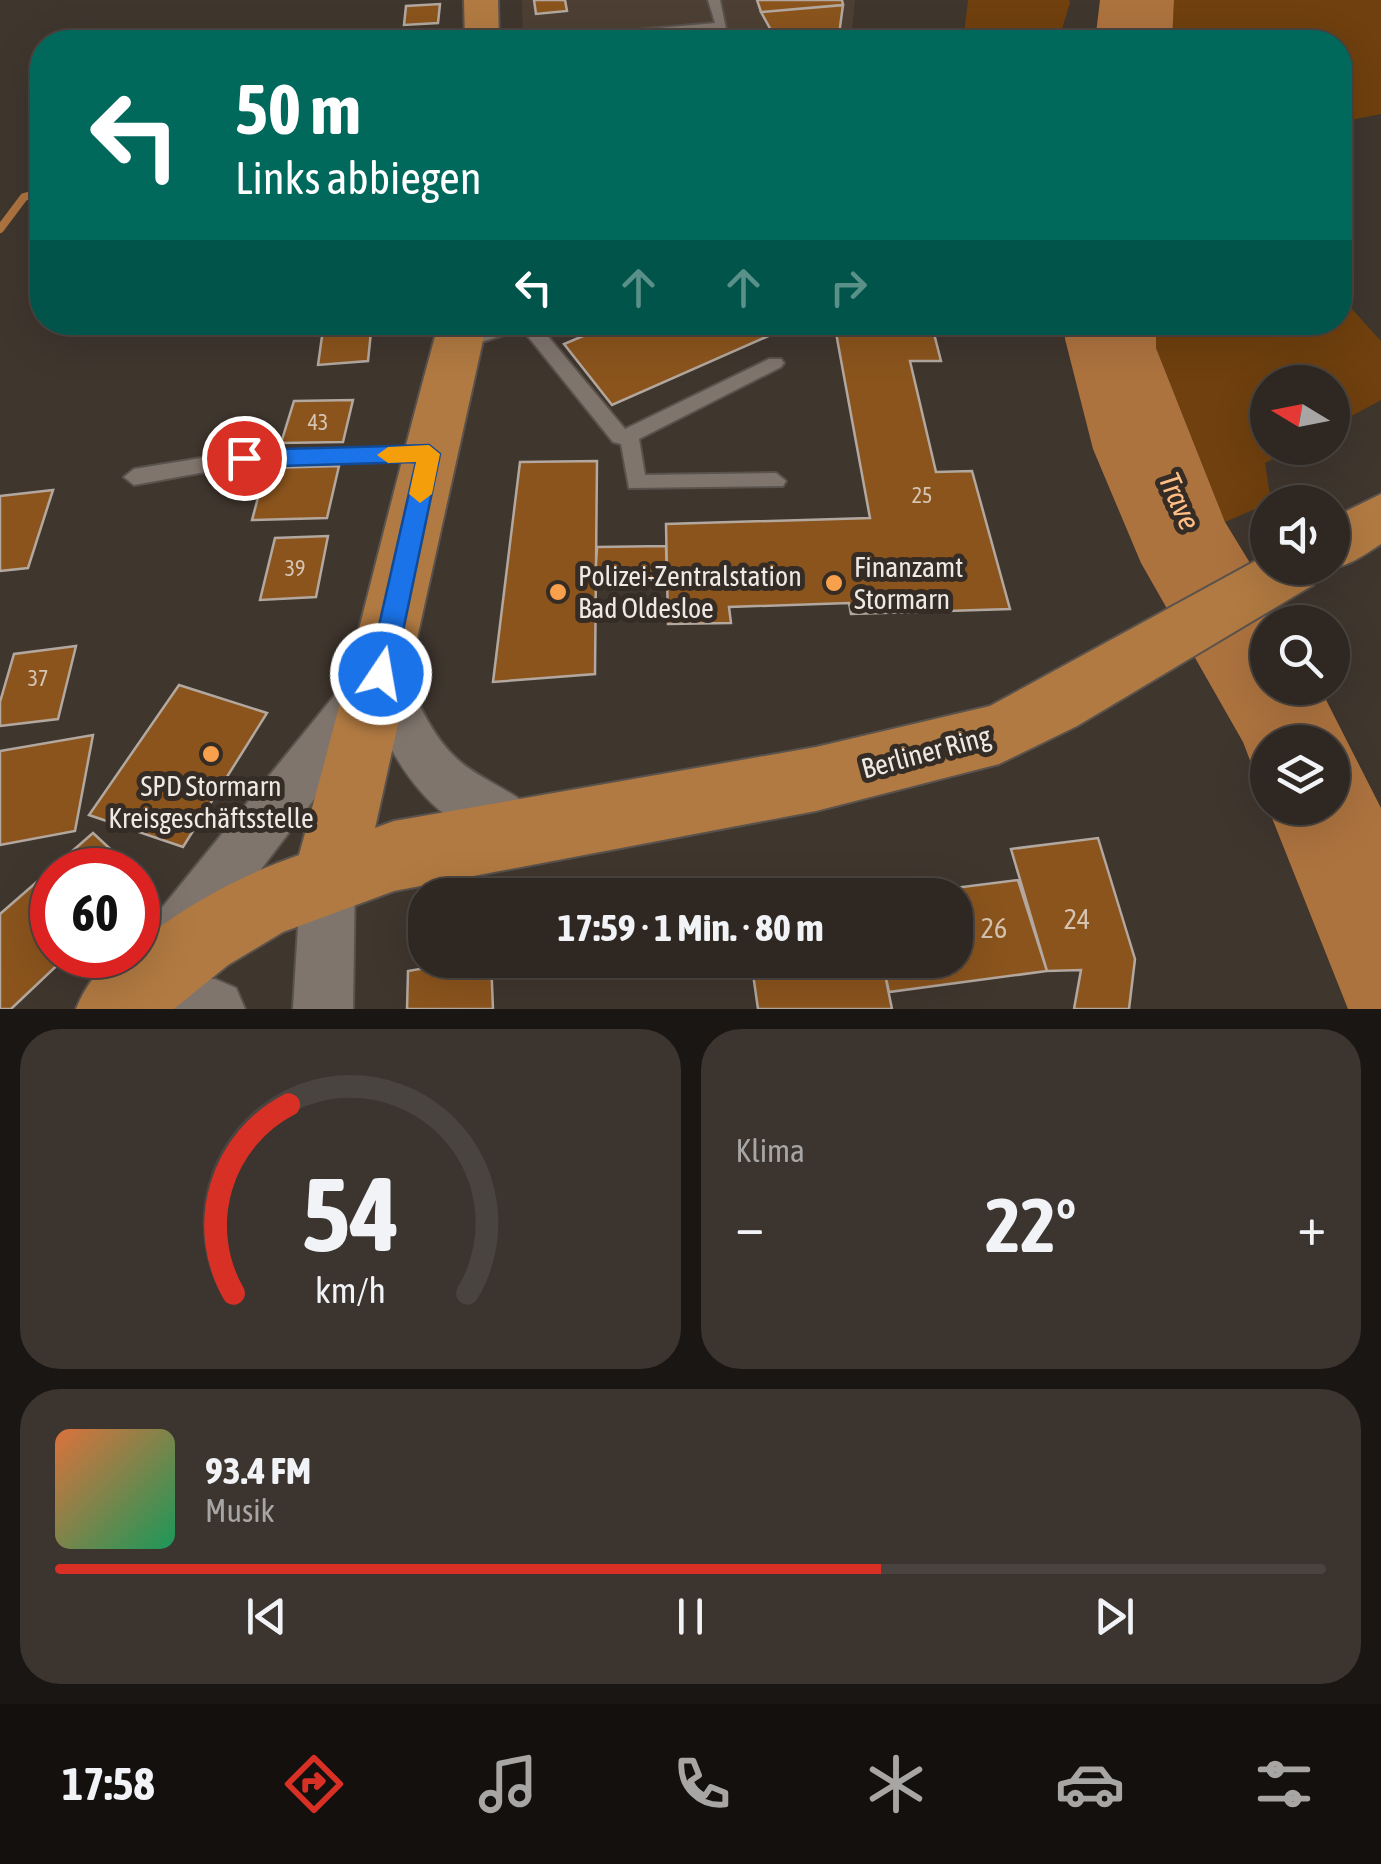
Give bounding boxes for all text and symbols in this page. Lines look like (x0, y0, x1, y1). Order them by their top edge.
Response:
text: 50 m (235, 69, 361, 149)
icon: left (70, 70, 200, 200)
text: Links abbiegen (235, 152, 482, 204)
icon: left (506, 260, 561, 315)
icon: ahead (611, 260, 666, 315)
icon: ahead (716, 260, 771, 315)
icon: right (821, 260, 876, 315)
north arrow (1250, 365, 1350, 465)
map controls (1250, 365, 1350, 825)
house number: 43 (308, 409, 328, 435)
pin (202, 416, 287, 501)
icon: arrive (217, 431, 272, 486)
water label: Trave (1152, 467, 1208, 535)
house number: 25 (912, 482, 932, 508)
button: sound (1250, 485, 1350, 585)
place label: Finanzamt Stormarn (854, 551, 963, 615)
house number: 39 (285, 555, 305, 581)
place label: Polizei-Zentralstation Bad Oldesloe (578, 560, 802, 624)
marker: Finanzamt Stormarn (823, 572, 845, 594)
marker: Polizei-Zentralstation Bad Oldesloe (547, 581, 569, 603)
button: search (1250, 605, 1350, 705)
position arrow (329, 622, 433, 726)
house number: 37 (28, 665, 48, 691)
street label: Berliner Ring (858, 719, 994, 785)
button: layers (1250, 725, 1350, 825)
marker: SPD Stormarn Kreisgeschäftsstelle (200, 743, 222, 765)
place label: SPD Stormarn Kreisgeschäftsstelle (108, 770, 314, 834)
speed limit sign: 60 (30, 848, 160, 978)
house number: 24 (1064, 903, 1090, 935)
text: 17:59 · 1 Min. · 80 m (557, 906, 824, 949)
house number: 26 (981, 912, 1007, 944)
text: Klima (736, 1132, 805, 1169)
text: 54 (301, 1154, 399, 1273)
text: 22° (985, 1182, 1076, 1268)
text: − (736, 1194, 764, 1257)
text: + (1297, 1194, 1326, 1257)
text: km/h (315, 1270, 386, 1311)
text: 93.4 FM (205, 1449, 311, 1492)
text: Musik (205, 1492, 275, 1529)
icon: previous (239, 1589, 294, 1644)
icon: pause (663, 1589, 718, 1644)
icon: next (1087, 1589, 1142, 1644)
icon: directions (279, 1749, 349, 1819)
icon: music (473, 1749, 543, 1819)
icon: phone (667, 1749, 737, 1819)
icon: climate (861, 1749, 931, 1819)
icon: car (1055, 1749, 1125, 1819)
icon: filters (1249, 1749, 1319, 1819)
text: 17:58 (62, 1758, 155, 1810)

